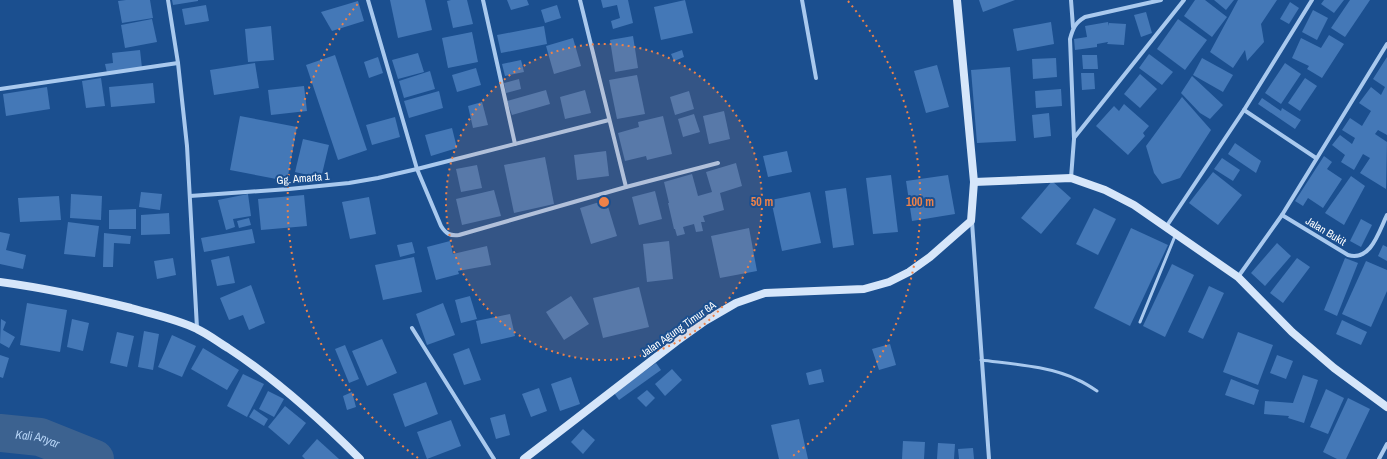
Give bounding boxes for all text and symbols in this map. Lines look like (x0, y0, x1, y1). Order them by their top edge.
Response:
street label: Gg. Amarta 1 (276, 169, 330, 187)
text: 50 m (751, 194, 773, 210)
text: 100 m (906, 194, 934, 210)
centre of rings (597, 195, 611, 209)
street label: Jalan Bukit (1303, 214, 1349, 249)
street label: Jalan Agung Timur 6A (638, 297, 719, 360)
water label: Kali Anyar (15, 427, 62, 452)

